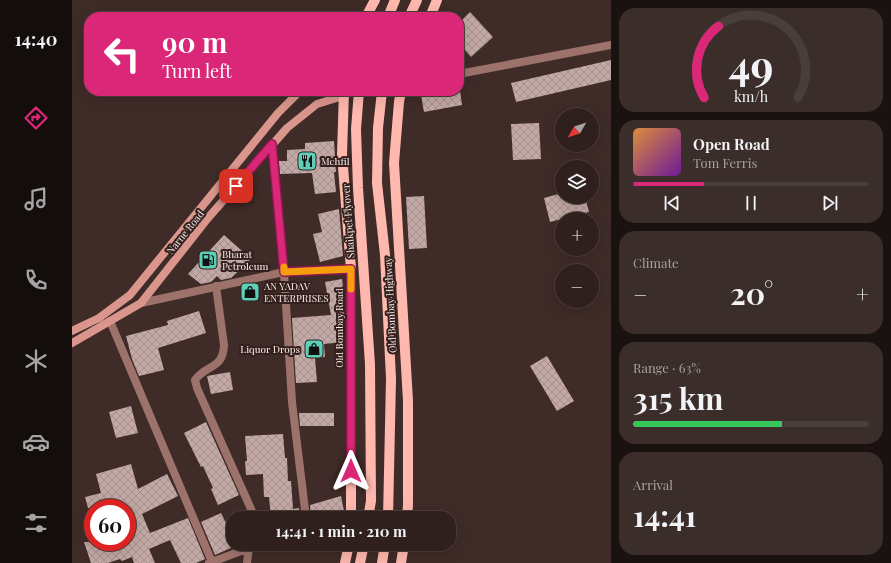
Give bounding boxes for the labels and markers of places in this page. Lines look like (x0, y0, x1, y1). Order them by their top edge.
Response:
restaurant icon: Mehfil (296, 150, 318, 172)
place label: Mehfil (321, 154, 350, 168)
pin (219, 169, 253, 203)
place label: Bharat Petroleum (222, 247, 269, 273)
fuel station icon: Bharat Petroleum (197, 249, 219, 271)
place label: AN YADAV ENTERPRISES (263, 279, 329, 305)
shop icon: AN YADAV ENTERPRISES (239, 281, 261, 303)
shop icon: Liquor Drops (303, 338, 325, 360)
place label: Liquor Drops (240, 342, 300, 356)

